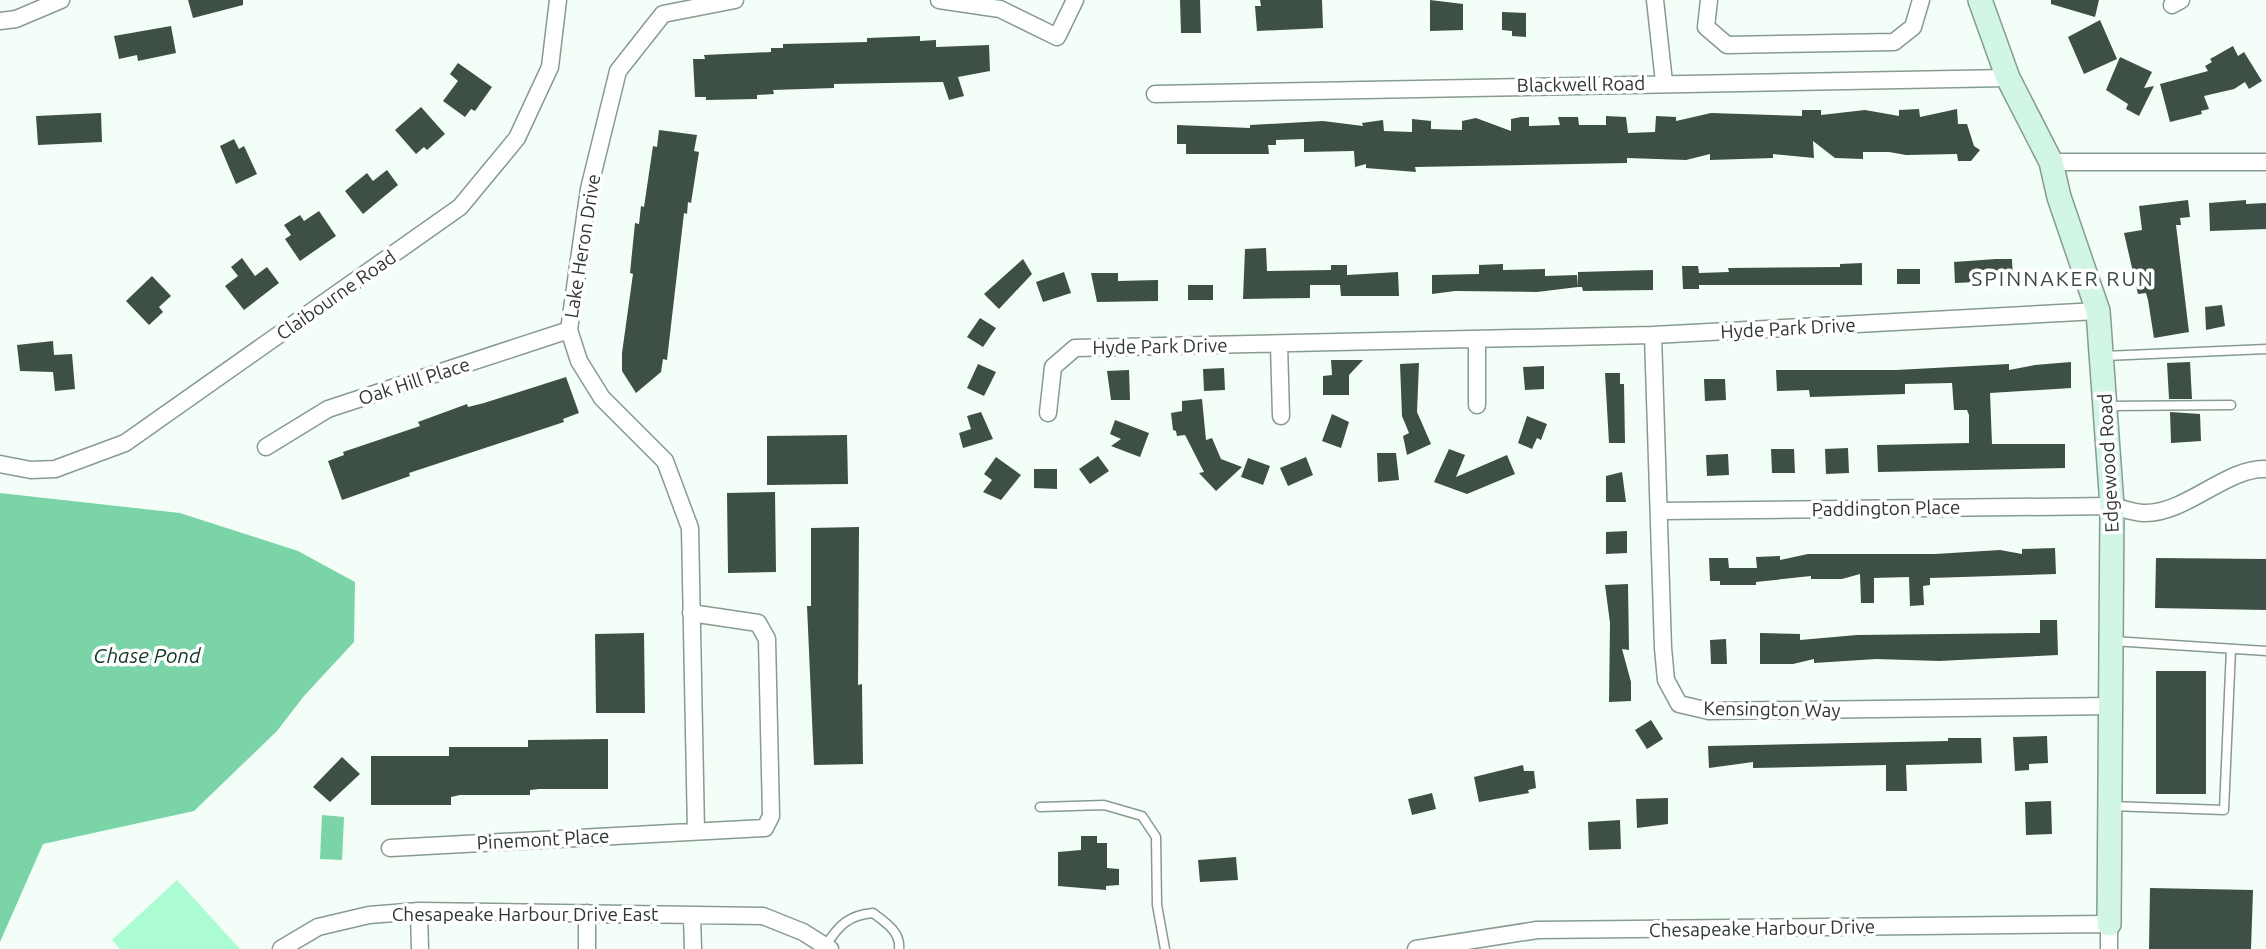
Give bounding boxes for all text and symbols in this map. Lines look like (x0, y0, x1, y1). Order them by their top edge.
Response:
street label: Blackwell Road (1516, 72, 1646, 96)
street label: Lake Heron Drive (560, 172, 604, 320)
street label: Claibourne Road (272, 246, 400, 344)
district label: SPINNAKER RUN (1971, 266, 2155, 290)
street label: Hyde Park Drive (1720, 313, 1856, 343)
street label: Hyde Park Drive (1092, 334, 1228, 358)
street label: Oak Hill Place (355, 353, 473, 409)
street label: Edgewood Road (2093, 393, 2123, 533)
street label: Paddington Place (1811, 496, 1961, 520)
water label: Chase Pond (93, 643, 202, 667)
street label: Kensington Way (1703, 697, 1841, 721)
street label: Pinemont Place (476, 825, 610, 853)
street label: Chesapeake Harbour Drive East (392, 903, 659, 925)
street label: Chesapeake Harbour Drive (1649, 915, 1875, 941)

